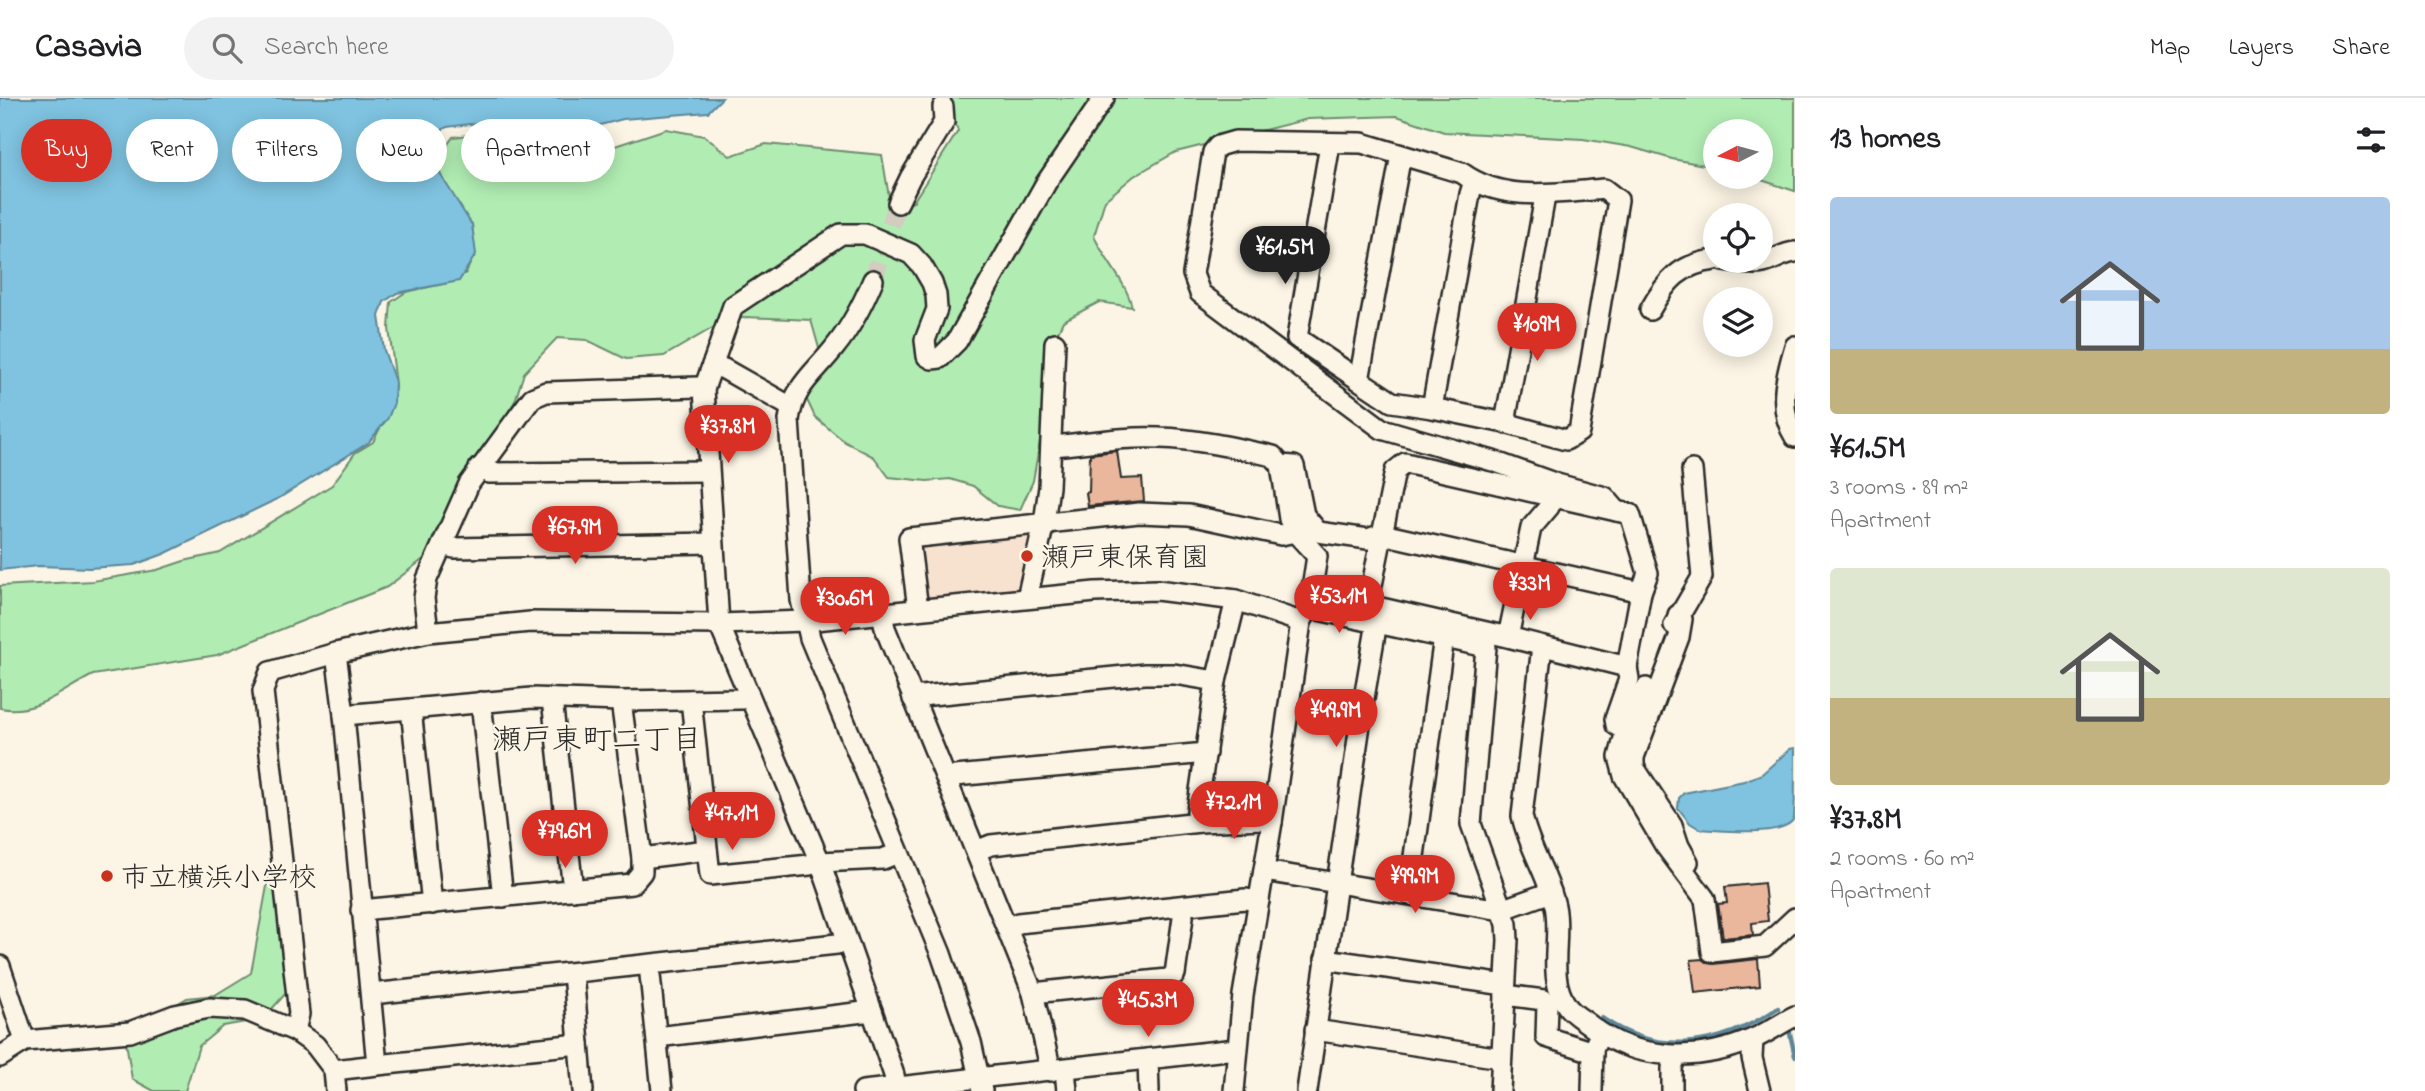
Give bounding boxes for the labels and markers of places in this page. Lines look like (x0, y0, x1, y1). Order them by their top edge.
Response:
pin: ¥61.5M (1228, 226, 1342, 286)
pin: ¥109M (1488, 303, 1586, 363)
pin: ¥37.8M (671, 406, 785, 465)
pin: ¥67.9M (518, 506, 632, 566)
place label: 瀬戸東保育園 (1041, 539, 1209, 580)
marker: 瀬戸東保育園 (1019, 548, 1035, 564)
pin: ¥33M (1489, 562, 1571, 622)
pin: ¥53.1M (1282, 575, 1396, 635)
pin: ¥30.6M (788, 578, 902, 637)
pin: ¥49.9M (1279, 690, 1393, 749)
pin: ¥72.1M (1177, 782, 1291, 841)
pin: ¥47.1M (675, 792, 789, 852)
pin: ¥79.6M (508, 810, 622, 870)
pin: ¥99.9M (1358, 856, 1472, 915)
place label: 市立横浜小学校 (121, 859, 317, 900)
marker: 市立横浜小学校 (99, 868, 115, 884)
pin: ¥45.3M (1091, 979, 1205, 1039)

